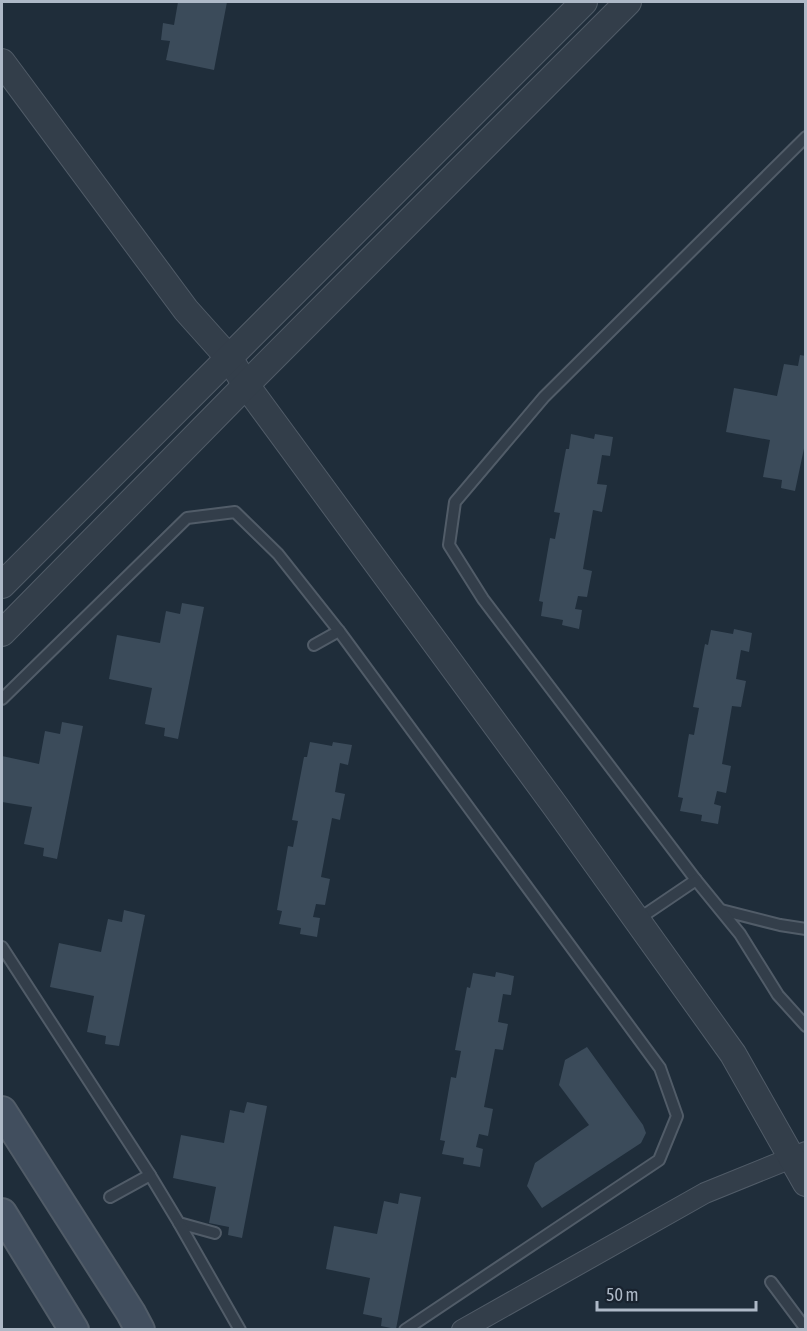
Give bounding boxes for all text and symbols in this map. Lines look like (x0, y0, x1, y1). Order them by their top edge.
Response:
scale bar (597, 1274, 756, 1312)
text: 50 m (606, 1284, 638, 1305)

